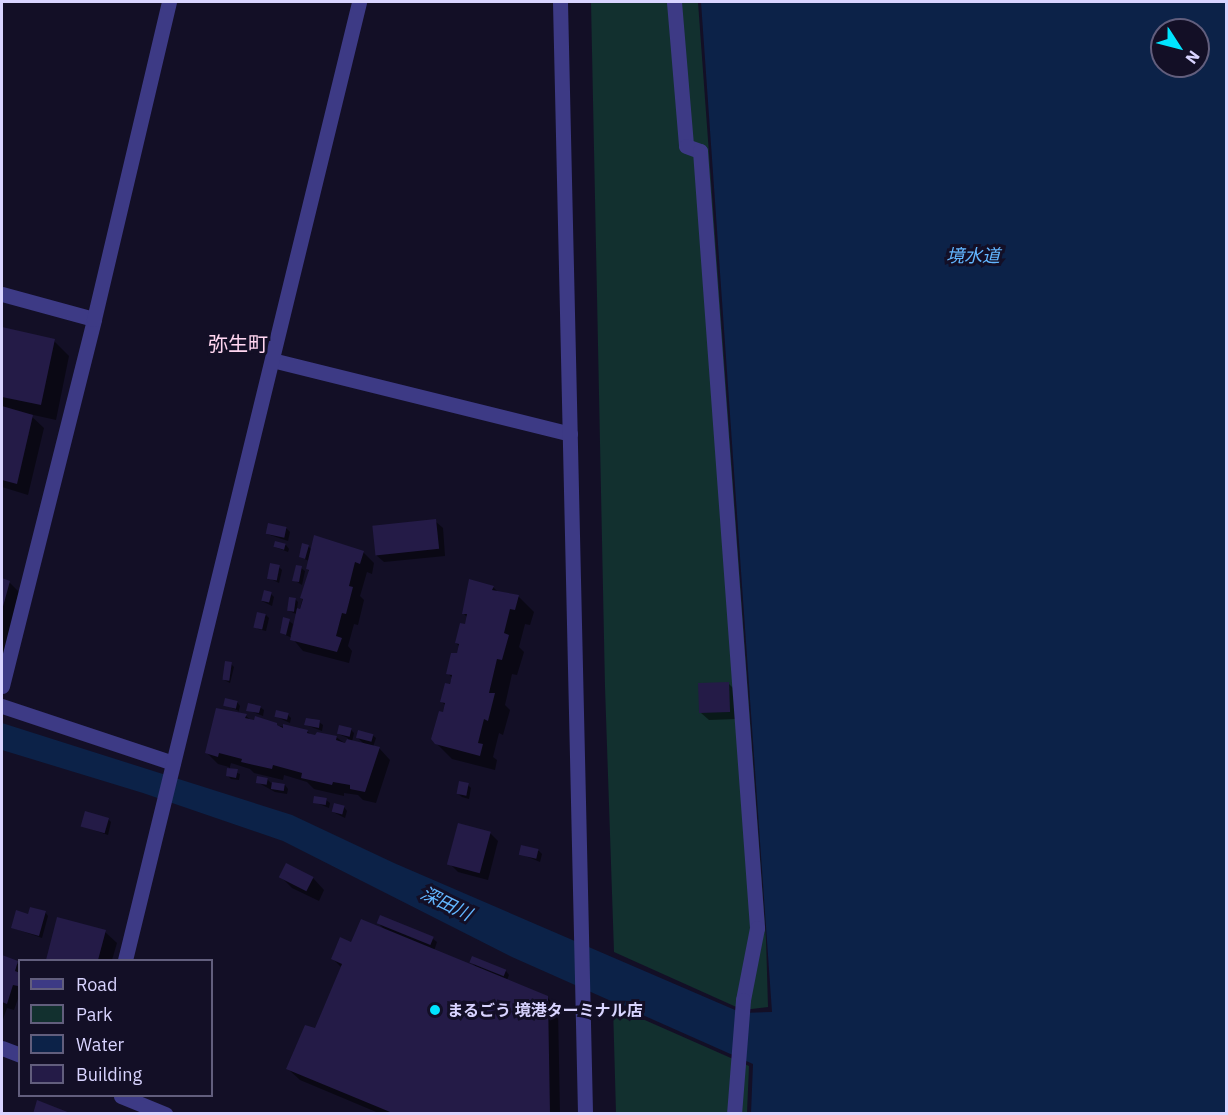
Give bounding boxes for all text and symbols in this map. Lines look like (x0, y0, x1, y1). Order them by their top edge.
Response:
north arrow (1150, 18, 1210, 78)
text: N (1181, 47, 1204, 68)
water label: 境水道 (946, 245, 1000, 267)
district label: 弥生町 (208, 331, 268, 355)
water label: 深田川 (417, 882, 475, 926)
legend (18, 959, 213, 1097)
text: Road (76, 973, 117, 996)
place label: まるごう 境港ターミナル店 (447, 1000, 643, 1020)
text: Park (76, 1003, 112, 1026)
marker: まるごう 境港ターミナル店 (428, 1003, 442, 1017)
text: Water (76, 1033, 124, 1056)
text: Building (76, 1063, 142, 1086)

